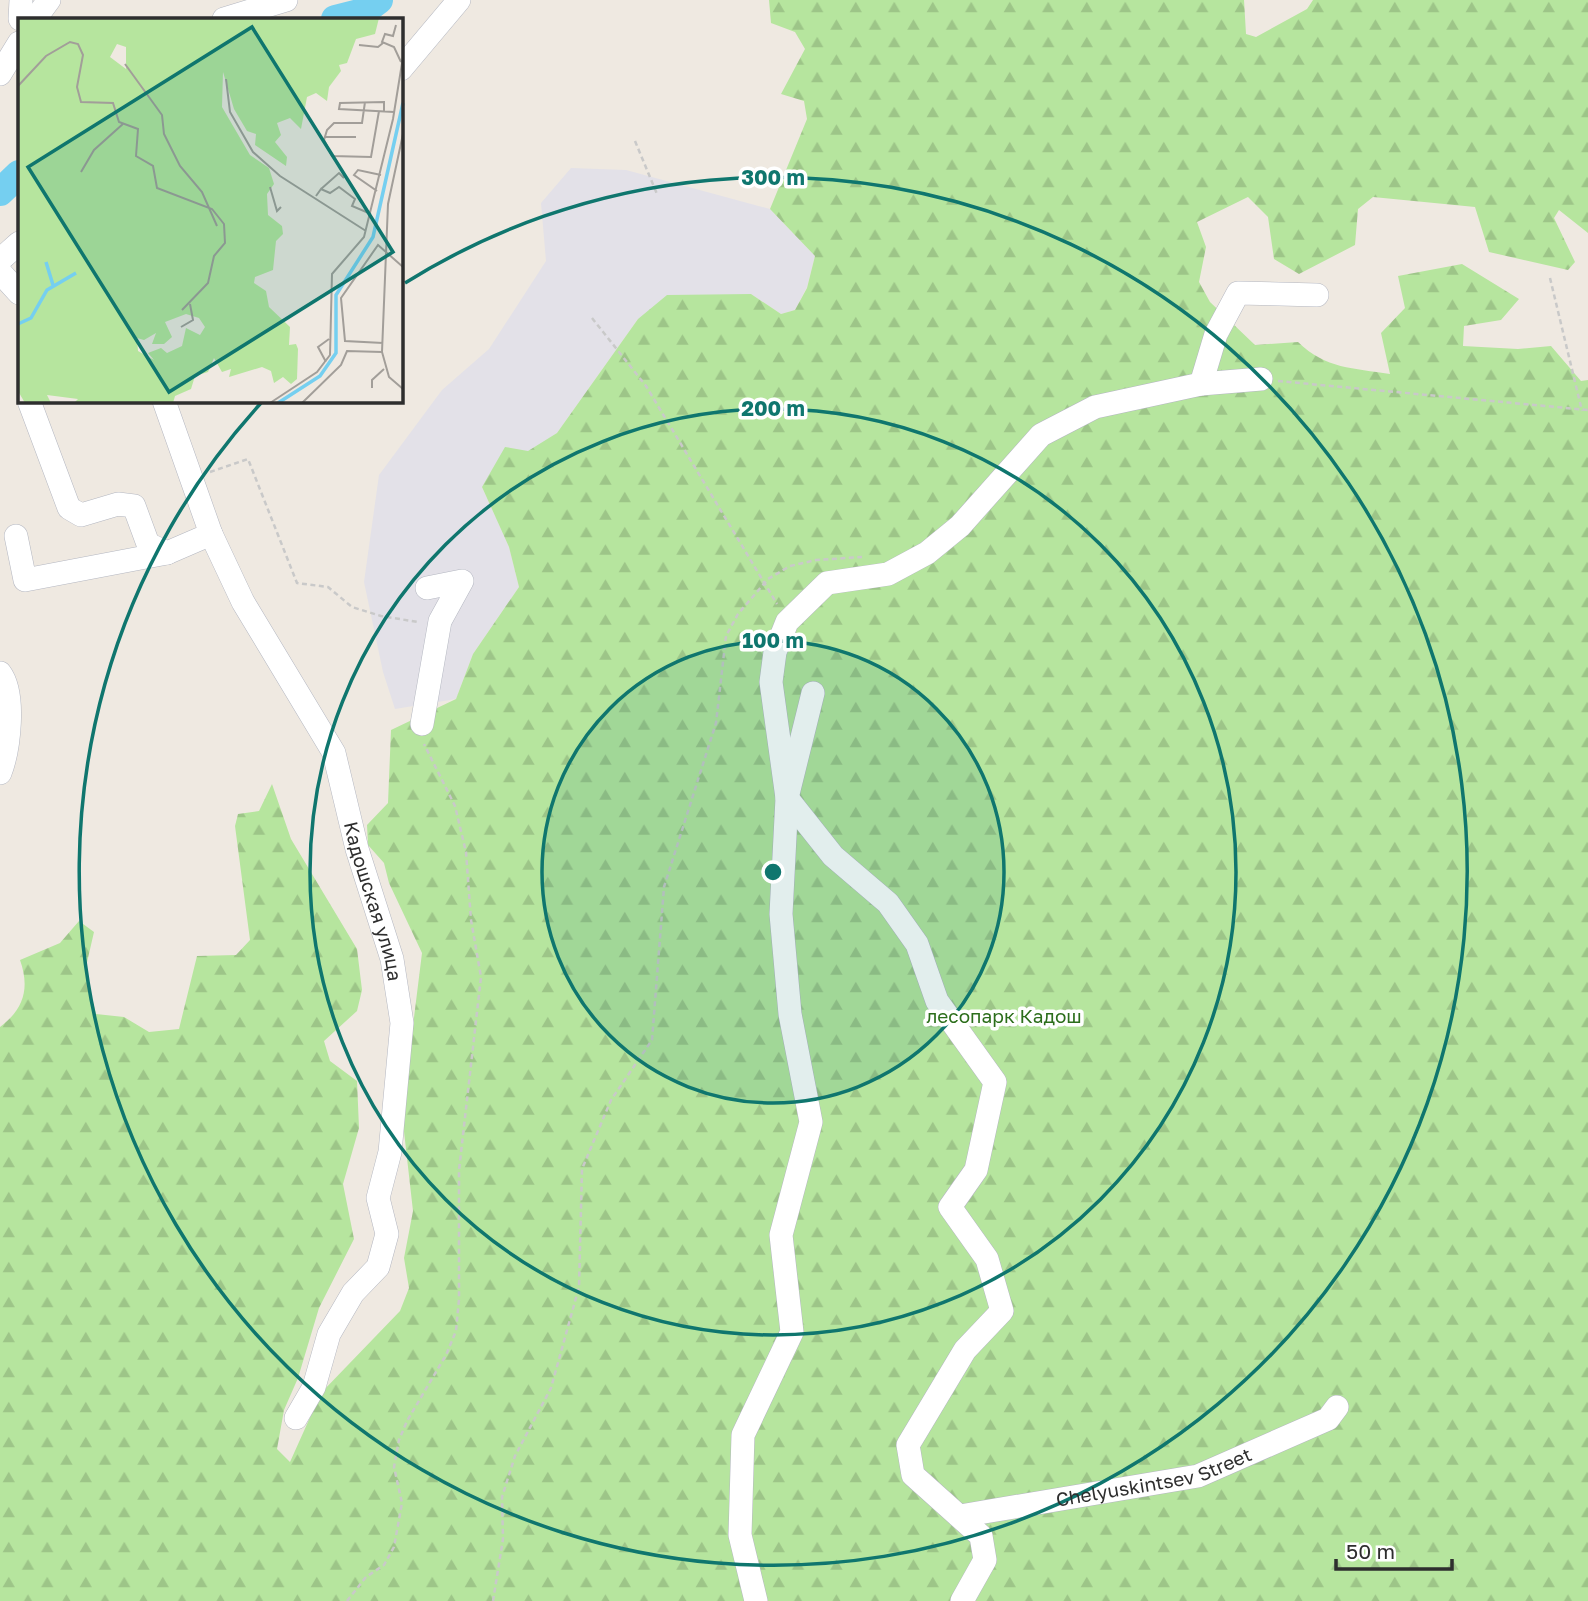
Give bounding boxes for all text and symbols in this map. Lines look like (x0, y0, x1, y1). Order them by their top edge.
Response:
inset map (18, 18, 402, 402)
text: 300 m (741, 164, 805, 190)
text: 200 m (741, 395, 805, 421)
text: 100 m (742, 627, 804, 653)
street label: Кадошская улица (340, 819, 407, 982)
centre of rings (761, 860, 785, 884)
park label: лесопарк Кадош (926, 1004, 1082, 1027)
street label: Chelyuskintsev Street (1054, 1442, 1255, 1511)
scale bar (1336, 1528, 1452, 1572)
text: 50 m (1346, 1538, 1395, 1564)

